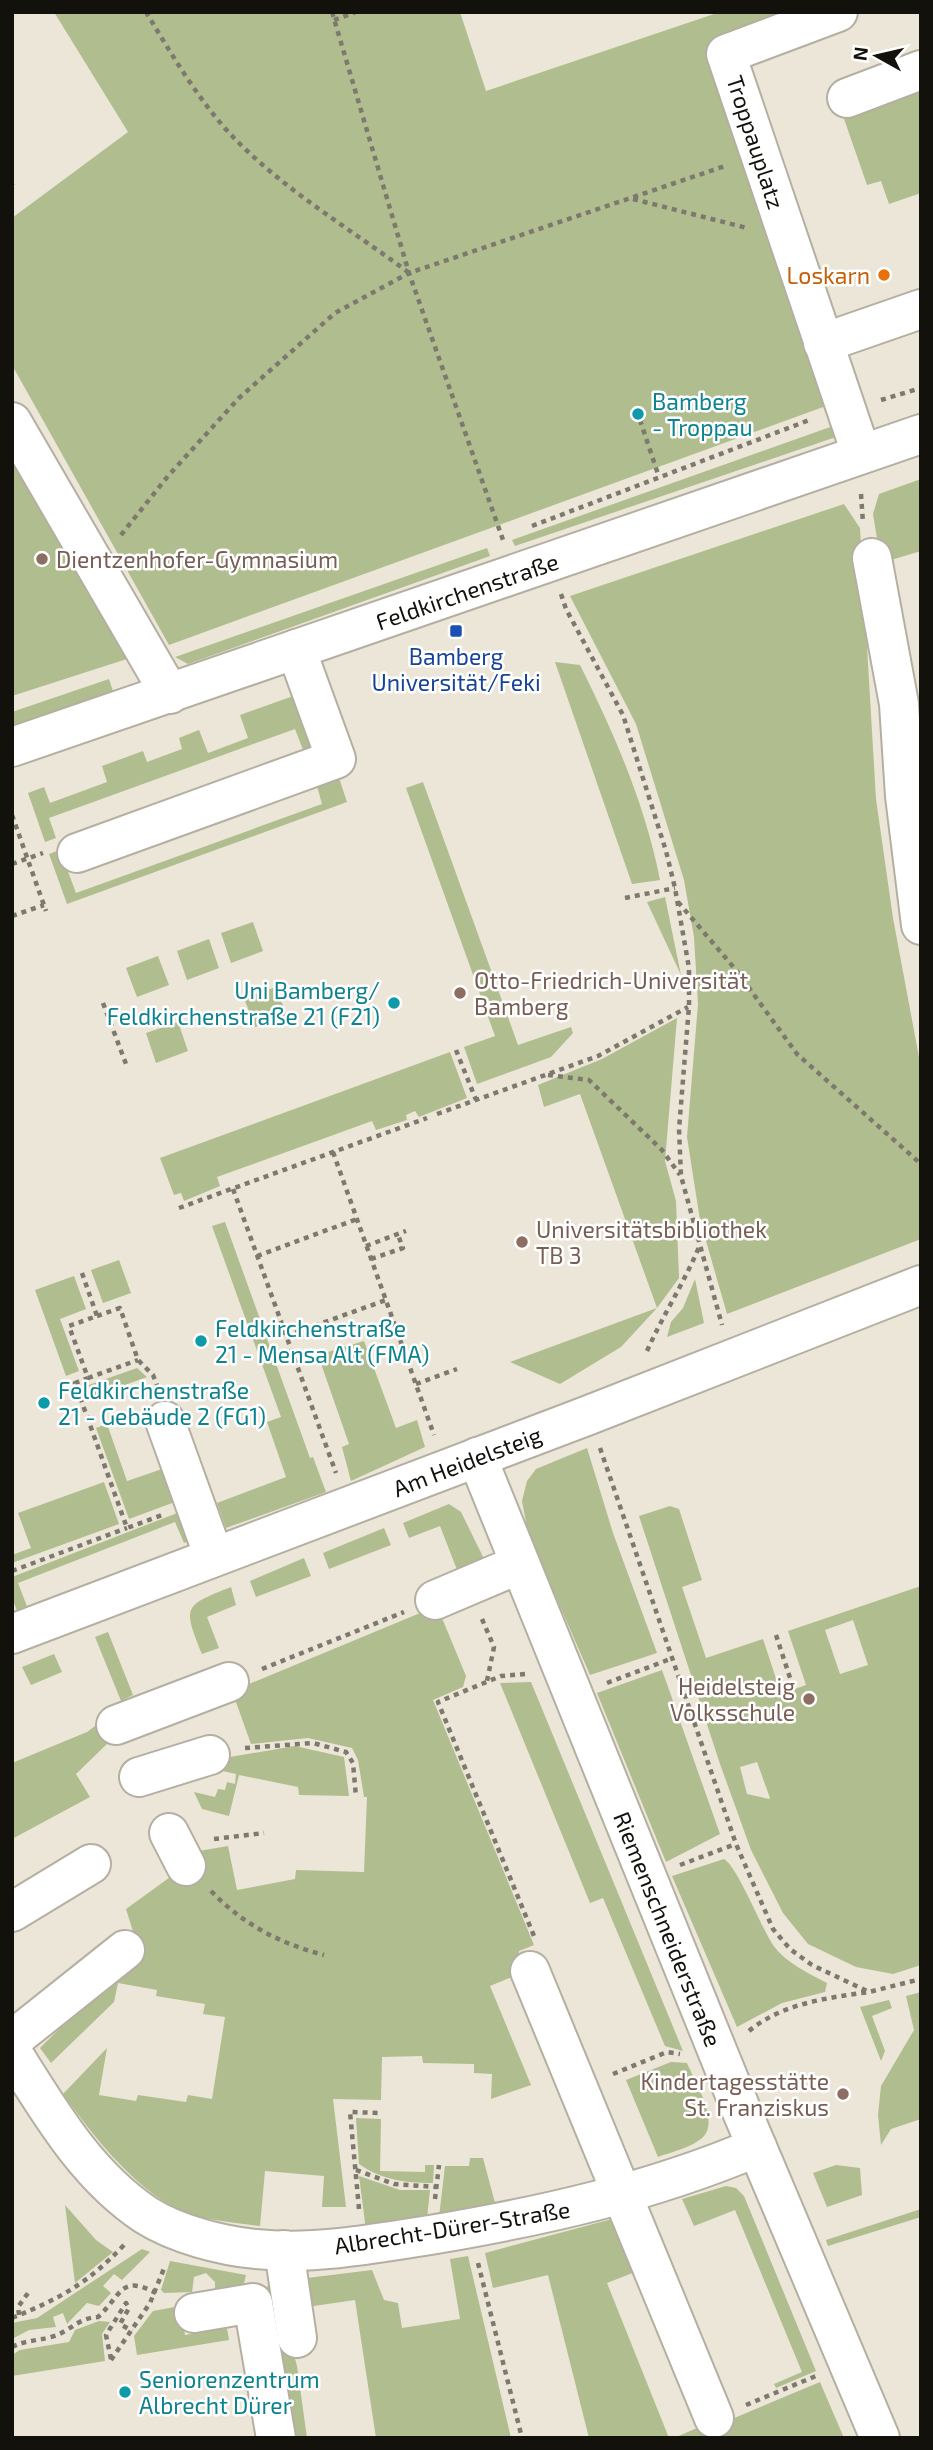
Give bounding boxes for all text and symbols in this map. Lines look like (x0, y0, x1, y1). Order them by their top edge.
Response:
north arrow (842, 21, 912, 91)
text: N (847, 45, 872, 62)
street label: Troppauplatz (721, 72, 791, 212)
place label: Loskarn (787, 261, 870, 289)
marker: Loskarn (876, 267, 892, 283)
place label: Bamberg - Troppau (652, 387, 753, 441)
marker: Bamberg - Troppau (630, 406, 646, 422)
place label: Dientzenhofer-Gymnasium (56, 545, 338, 573)
street label: Feldkirchenstraße (372, 547, 562, 635)
marker: Dientzenhofer-Gymnasium (34, 551, 50, 567)
marker: Bamberg Universität/Feki (448, 623, 464, 639)
place label: Bamberg Universität/Feki (371, 642, 541, 696)
place label: Otto-Friedrich-Universität Bamberg (474, 966, 748, 1020)
place label: Uni Bamberg/ Feldkirchenstraße 21 (F21) (107, 976, 380, 1030)
marker: Otto-Friedrich-Universität Bamberg (452, 985, 468, 1001)
marker: Uni Bamberg/ Feldkirchenstraße 21 (F21) (386, 995, 402, 1011)
place label: Universitätsbibliothek TB 3 (536, 1215, 767, 1269)
marker: Universitätsbibliothek TB 3 (514, 1234, 530, 1250)
place label: Feldkirchenstraße 21 - Mensa Alt (FMA) (215, 1314, 429, 1368)
marker: Feldkirchenstraße 21 - Mensa Alt (FMA) (193, 1333, 209, 1349)
place label: Feldkirchenstraße 21 - Gebäude 2 (FG1) (58, 1376, 266, 1430)
marker: Feldkirchenstraße 21 - Gebäude 2 (FG1) (36, 1395, 52, 1411)
street label: Am Heidelsteig (389, 1420, 545, 1502)
place label: Heidelsteig Volksschule (670, 1672, 795, 1726)
marker: Heidelsteig Volksschule (801, 1691, 817, 1707)
street label: Riemenschneiderstraße (608, 1807, 728, 2051)
place label: Kindertagesstätte St. Franziskus (640, 2067, 829, 2121)
marker: Kindertagesstätte St. Franziskus (835, 2086, 851, 2102)
street label: Albrecht-Dürer-Straße (332, 2195, 572, 2259)
place label: Seniorenzentrum Albrecht Dürer (139, 2365, 320, 2419)
marker: Seniorenzentrum Albrecht Dürer (117, 2384, 133, 2400)

